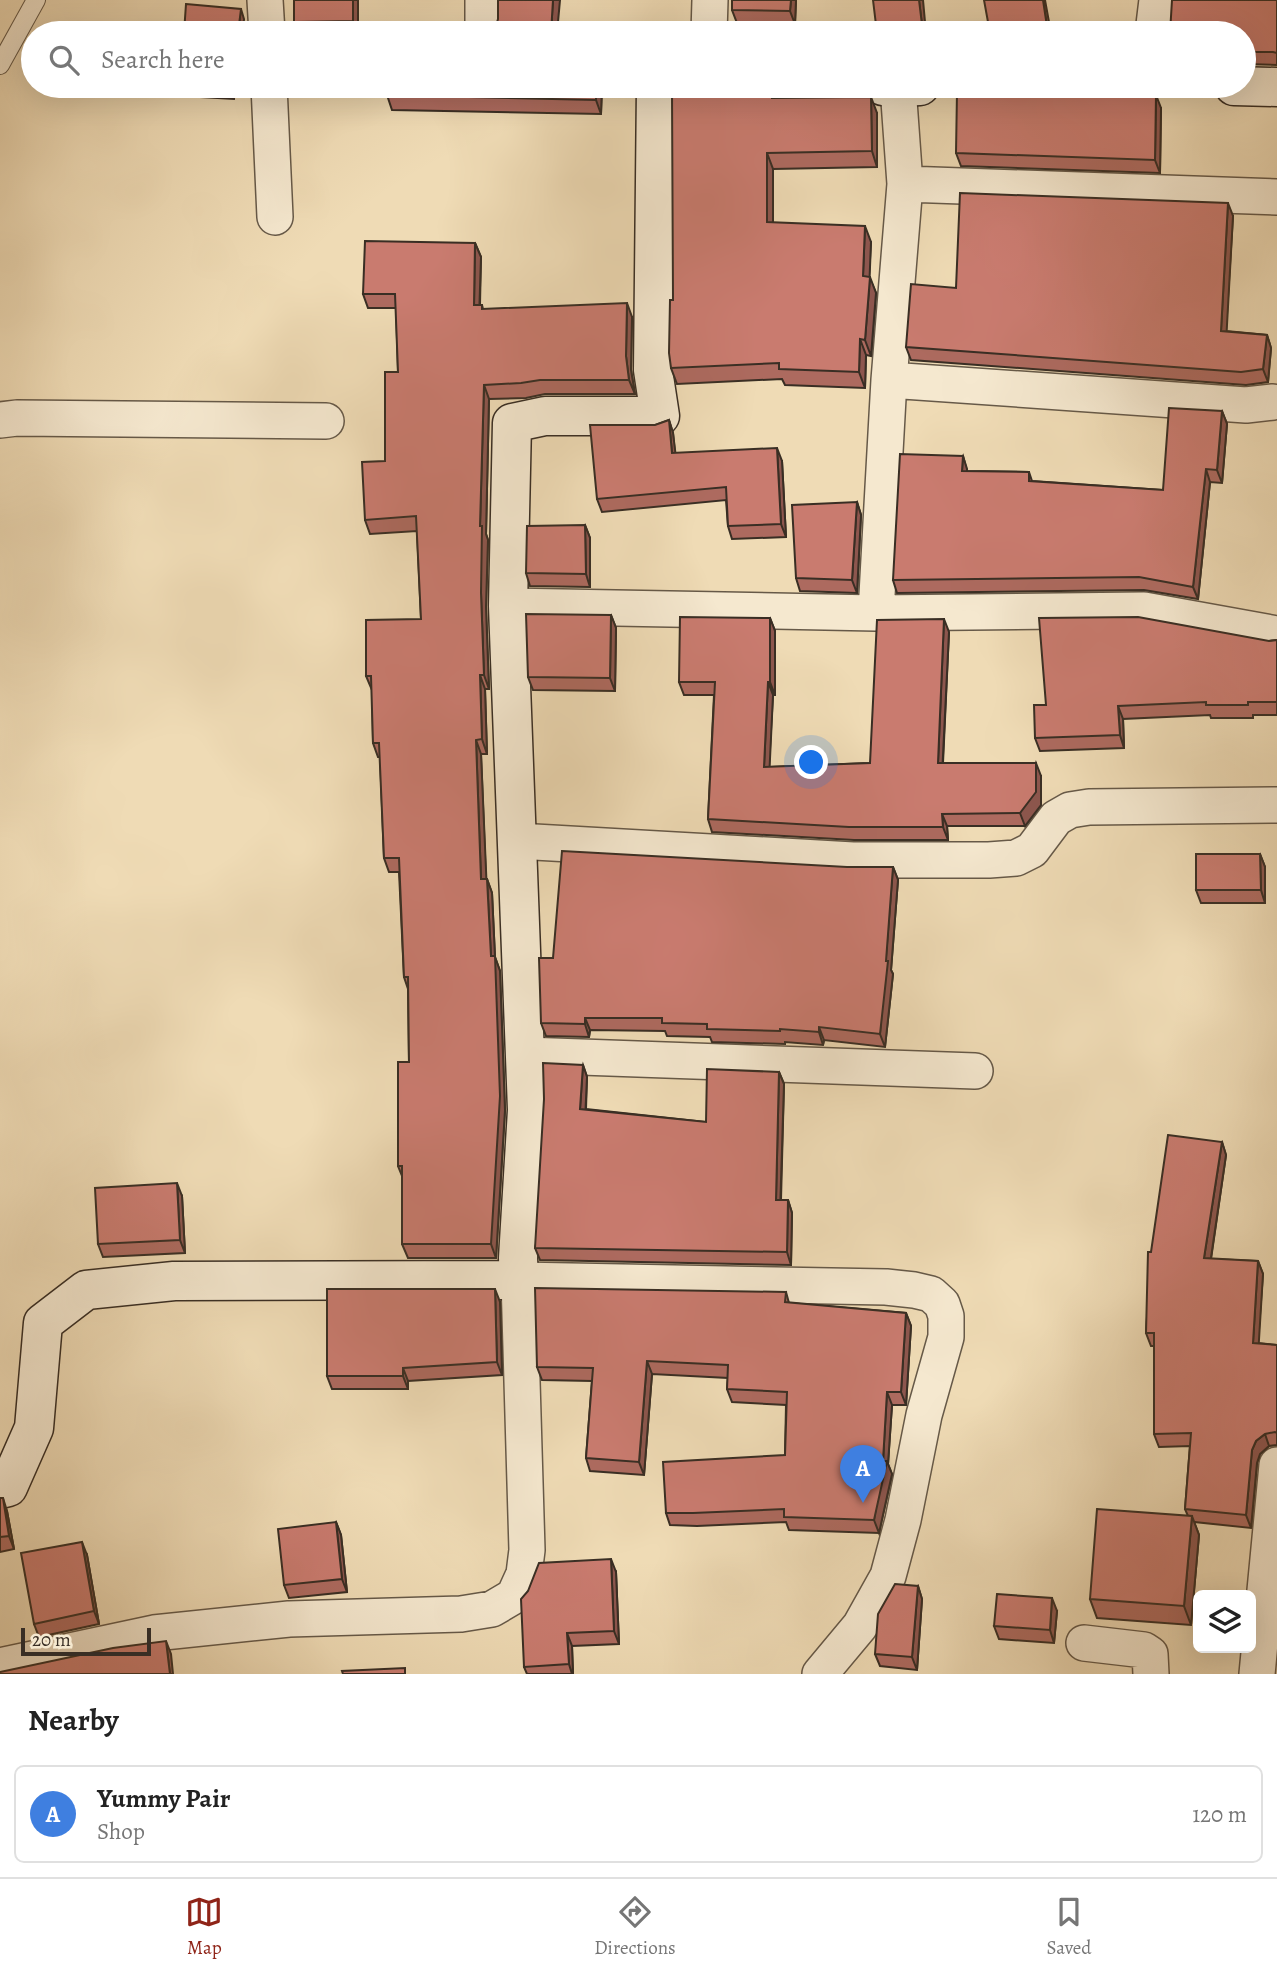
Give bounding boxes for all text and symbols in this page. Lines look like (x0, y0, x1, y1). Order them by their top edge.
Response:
search box (21, 21, 1256, 98)
icon: search (45, 41, 83, 79)
text: Search here (101, 42, 225, 77)
your location (794, 745, 828, 779)
pin: A (840, 1445, 886, 1503)
map controls (1193, 1590, 1256, 1653)
button: layers (1193, 1590, 1256, 1653)
scale bar (21, 1625, 150, 1657)
text: 20 m (32, 1627, 71, 1653)
text: Nearby (28, 1700, 119, 1740)
text: Yummy Pair (97, 1781, 230, 1816)
text: A (46, 1799, 60, 1830)
text: 120 m (1192, 1799, 1247, 1830)
text: Shop (97, 1816, 145, 1847)
tab: Map (185, 1893, 223, 1961)
tab: Directions (594, 1893, 676, 1961)
tab: Saved (1047, 1893, 1092, 1961)

